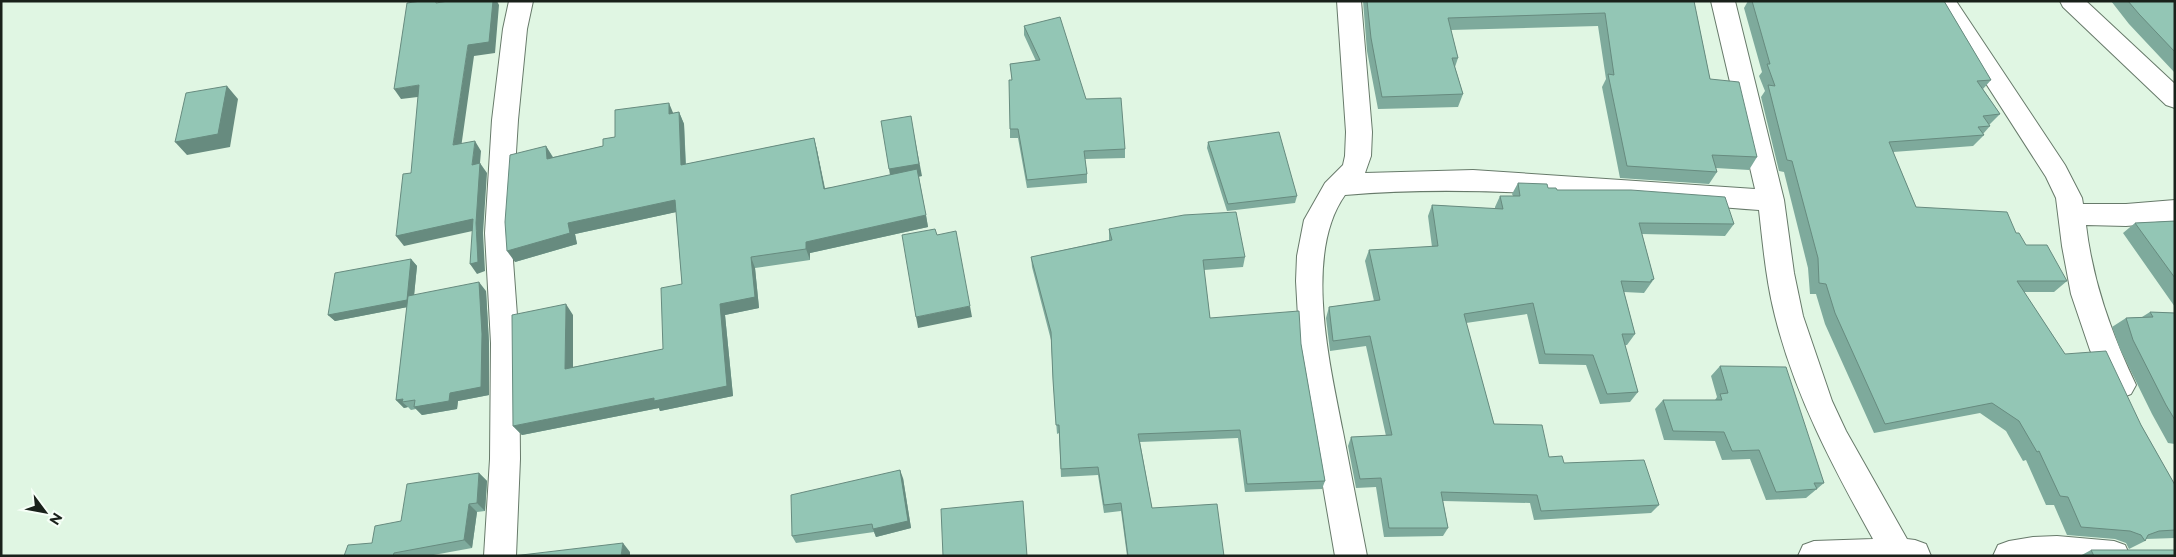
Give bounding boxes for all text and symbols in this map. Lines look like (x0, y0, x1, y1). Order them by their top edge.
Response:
north arrow (20, 487, 70, 537)
text: N (45, 509, 67, 528)

